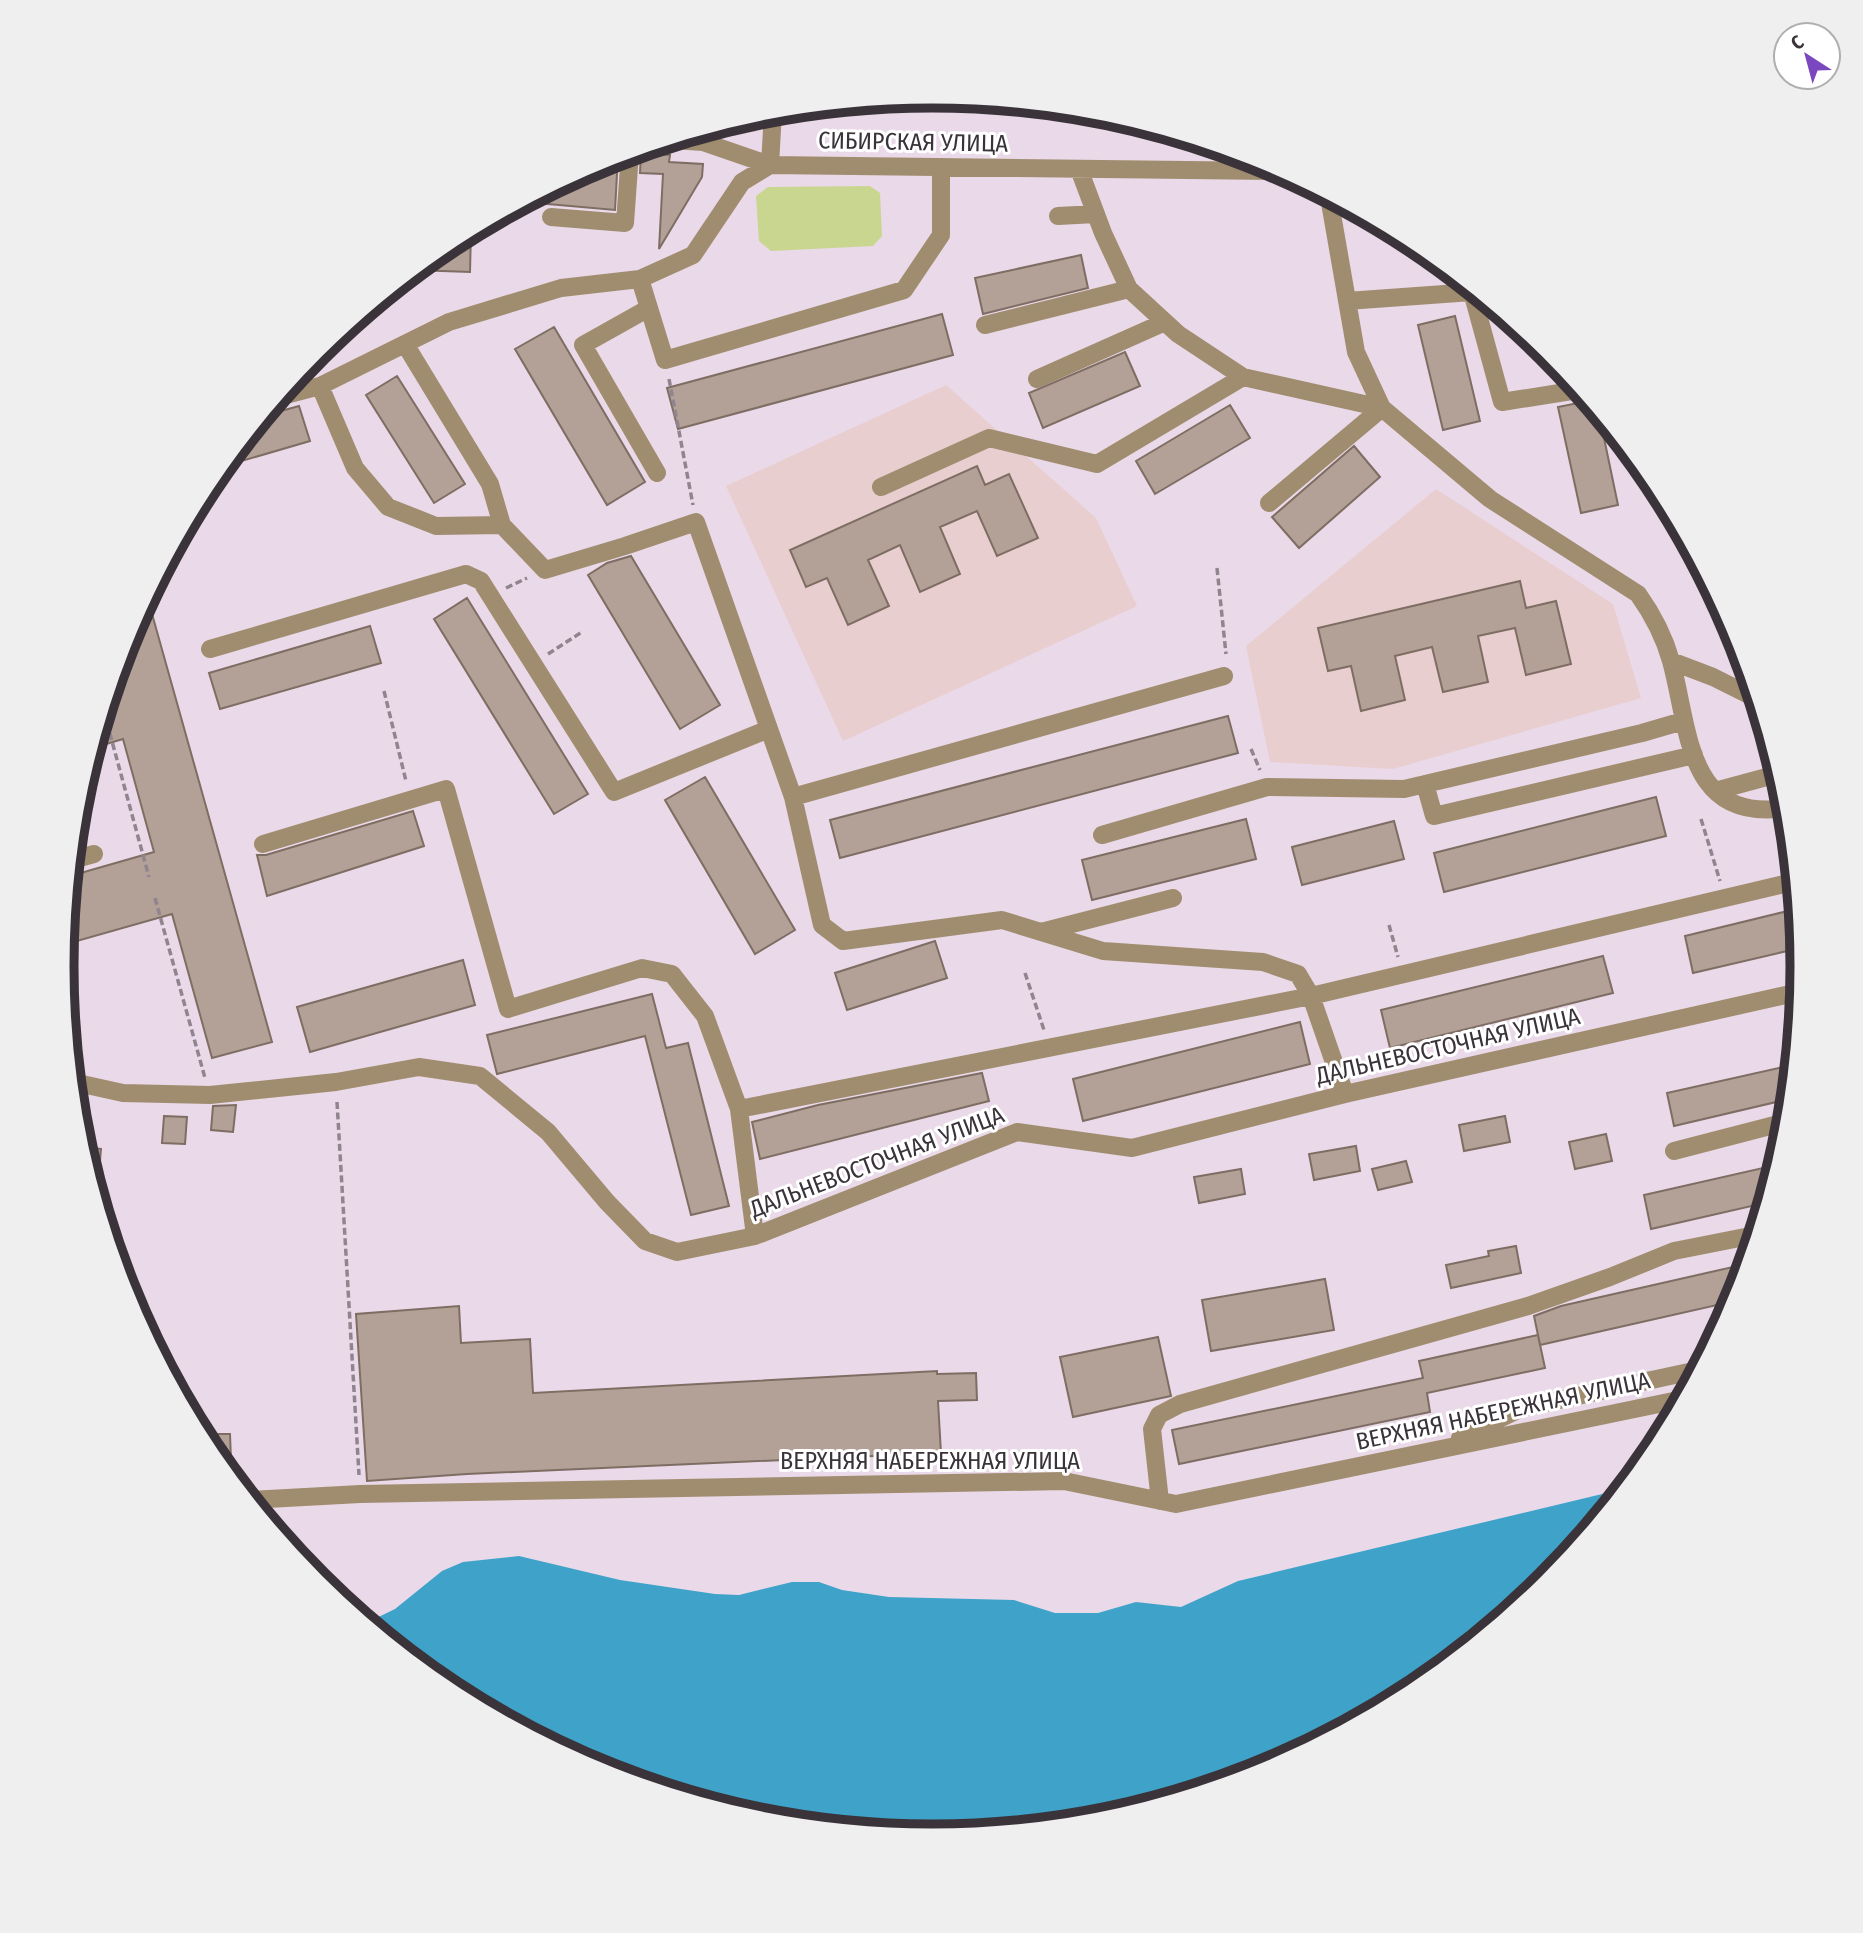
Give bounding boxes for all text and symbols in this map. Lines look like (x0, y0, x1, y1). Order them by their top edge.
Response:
north arrow (1772, 21, 1842, 91)
text: С (1787, 30, 1808, 55)
street label: СИБИРСКАЯ УЛИЦА (818, 126, 1009, 158)
street label: ДАЛЬНЕВОСТОЧНАЯ УЛИЦА (1312, 1002, 1583, 1090)
street label: ДАЛЬНЕВОСТОЧНАЯ УЛИЦА (745, 1100, 1008, 1224)
street label: ВЕРХНЯЯ НАБЕРЕЖНАЯ УЛИЦА (1353, 1366, 1653, 1456)
street label: ВЕРХНЯЯ НАБЕРЕЖНАЯ УЛИЦА (780, 1447, 1080, 1475)

